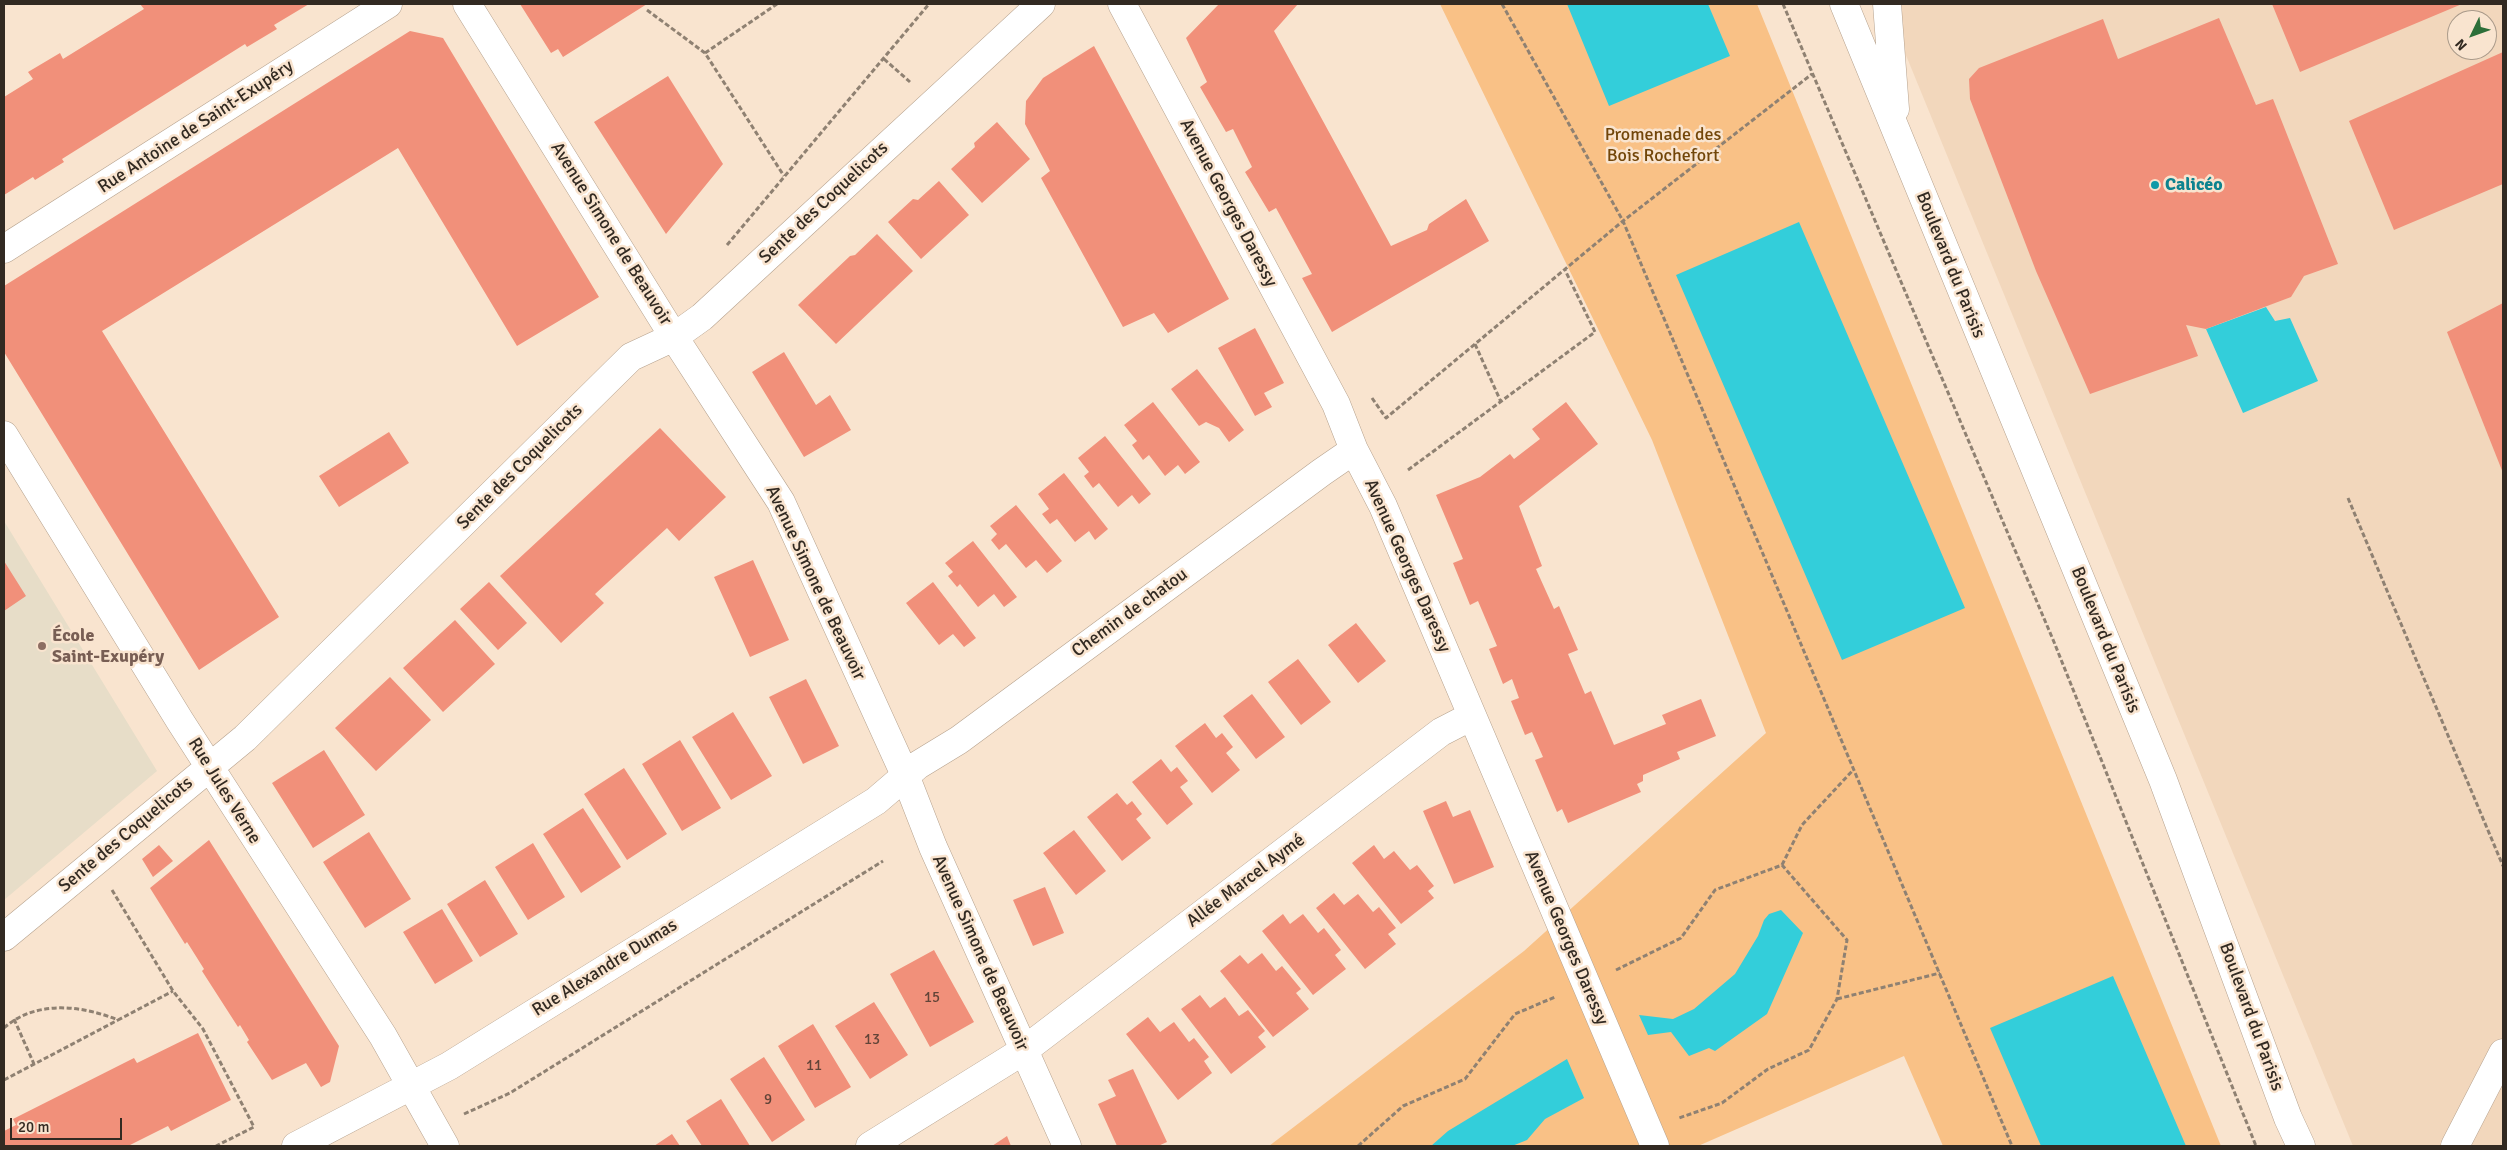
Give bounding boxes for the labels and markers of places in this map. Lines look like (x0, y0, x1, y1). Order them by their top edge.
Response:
place label: Calicéo (2165, 174, 2223, 196)
marker: Calicéo (2149, 179, 2161, 191)
place label: École Saint-Exupéry (52, 625, 164, 668)
marker: École Saint-Exupéry (36, 640, 48, 652)

